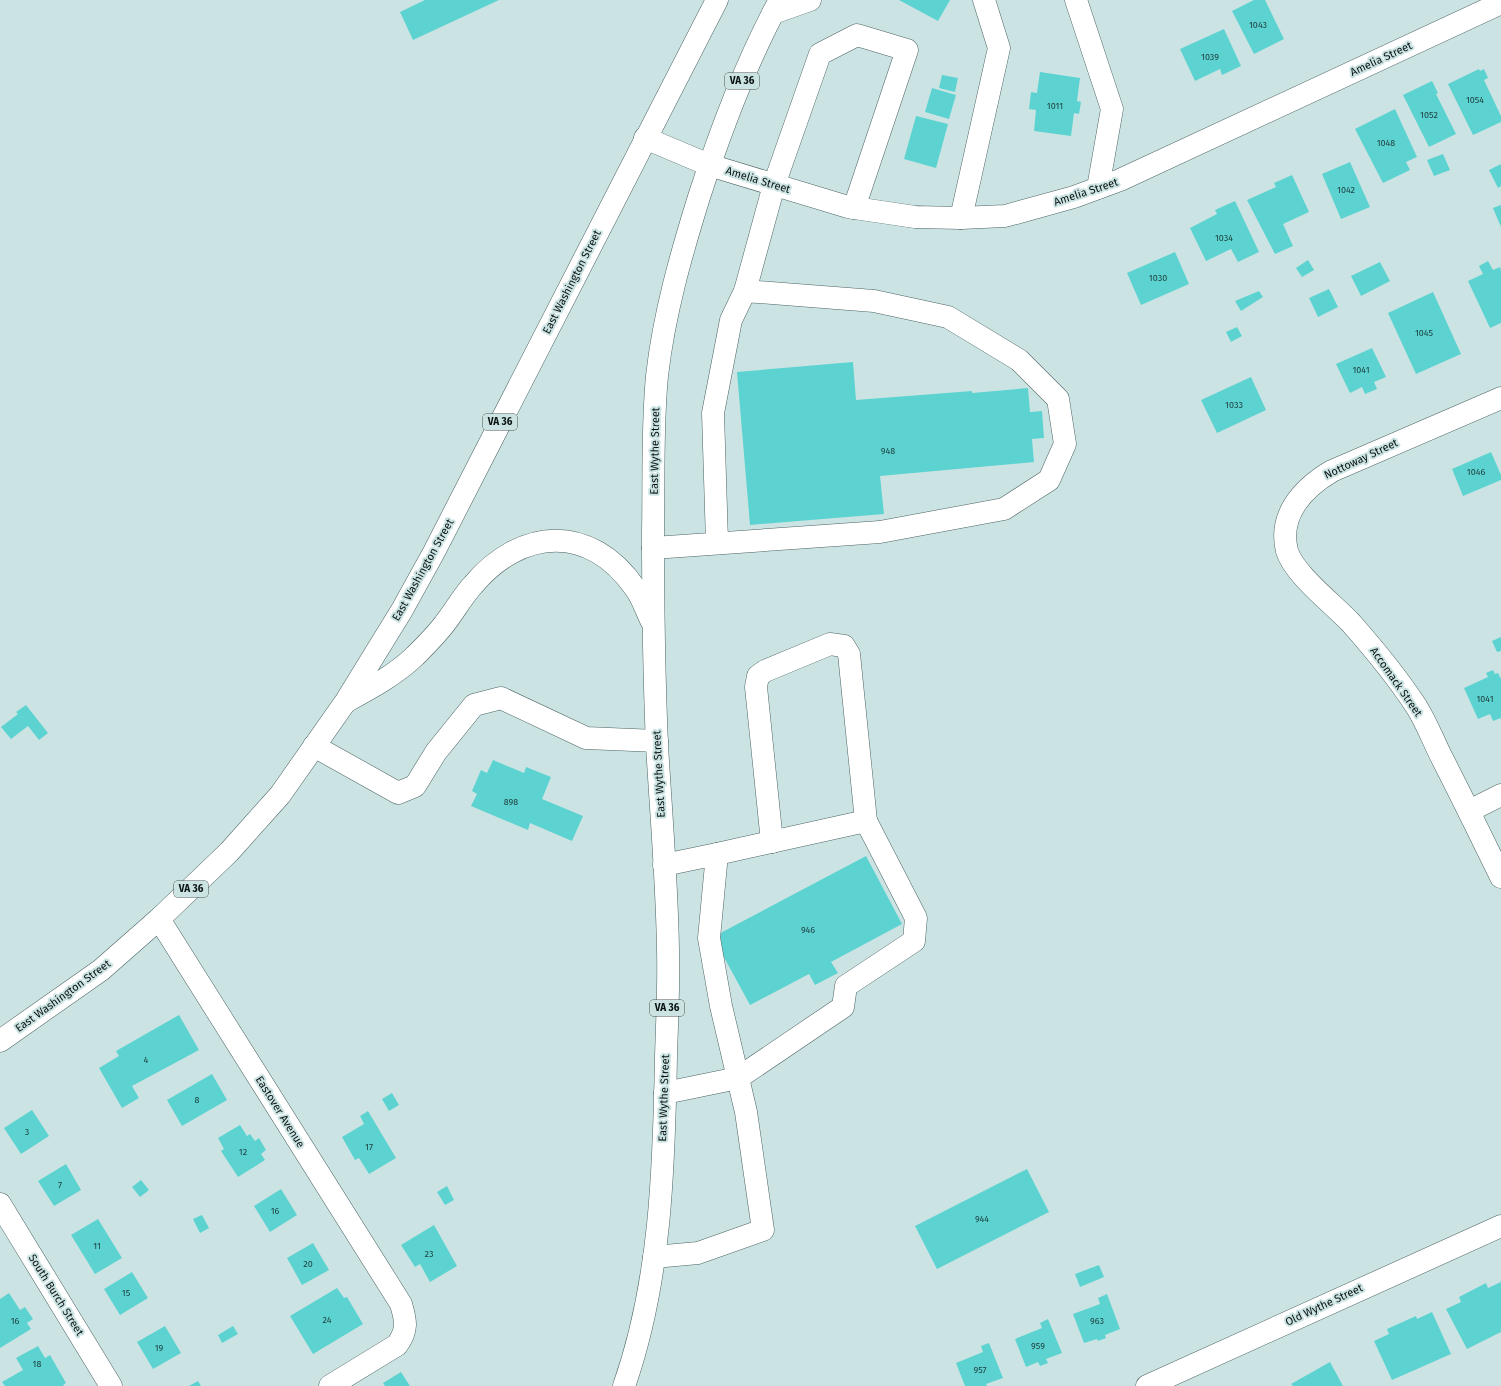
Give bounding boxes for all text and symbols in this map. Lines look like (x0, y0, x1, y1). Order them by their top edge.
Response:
house number: 1043 (1249, 20, 1267, 30)
street label: Amelia Street (1348, 39, 1414, 79)
house number: 1039 (1201, 52, 1219, 62)
road number: VA 36 (725, 73, 759, 89)
house number: 1054 (1466, 95, 1484, 105)
house number: 1011 (1047, 101, 1063, 111)
house number: 1052 (1420, 110, 1438, 120)
house number: 1048 (1377, 138, 1395, 148)
street label: Amelia Street (724, 164, 792, 196)
street label: Amelia Street (1052, 175, 1120, 209)
house number: 1042 (1337, 185, 1355, 195)
street label: East Washington Street (540, 228, 604, 336)
house number: 1034 (1215, 233, 1233, 243)
house number: 1030 (1149, 273, 1167, 283)
house number: 1045 (1415, 328, 1434, 338)
house number: 1041 (1352, 365, 1370, 375)
house number: 1033 (1225, 400, 1243, 410)
street label: East Wythe Street (648, 407, 662, 495)
road number: VA 36 (483, 414, 517, 430)
street label: Nottoway Street (1322, 436, 1400, 482)
house number: 948 (881, 446, 895, 456)
house number: 1046 (1467, 467, 1485, 477)
street label: East Washington Street (390, 517, 456, 623)
street label: Accomack Street (1367, 645, 1425, 719)
house number: 1041 (1476, 694, 1494, 704)
street label: East Wythe Street (650, 730, 668, 818)
house number: 898 (504, 797, 518, 807)
road number: VA 36 (174, 881, 208, 897)
house number: 946 (801, 925, 815, 935)
street label: East Washington Street (13, 957, 113, 1035)
road number: VA 36 (650, 1000, 684, 1016)
street label: East Wythe Street (656, 1054, 672, 1142)
house number: 4 (144, 1055, 149, 1065)
street label: Eastover Avenue (253, 1074, 307, 1150)
house number: 8 (195, 1095, 200, 1105)
house number: 3 (25, 1127, 29, 1137)
house number: 17 (365, 1142, 373, 1152)
house number: 12 (239, 1147, 247, 1157)
house number: 7 (58, 1180, 62, 1190)
house number: 16 (271, 1206, 280, 1216)
house number: 944 (975, 1214, 989, 1224)
house number: 11 (93, 1241, 101, 1251)
house number: 23 (425, 1249, 433, 1259)
street label: South Burch Street (26, 1252, 86, 1338)
house number: 20 (303, 1259, 313, 1269)
street label: Old Wythe Street (1283, 1281, 1365, 1329)
house number: 15 (122, 1288, 131, 1298)
house number: 24 (322, 1315, 332, 1325)
house number: 16 (11, 1316, 20, 1326)
house number: 963 (1090, 1316, 1104, 1326)
house number: 959 (1031, 1341, 1045, 1351)
house number: 19 (155, 1343, 164, 1353)
house number: 18 (33, 1359, 41, 1369)
house number: 957 (973, 1365, 987, 1375)

